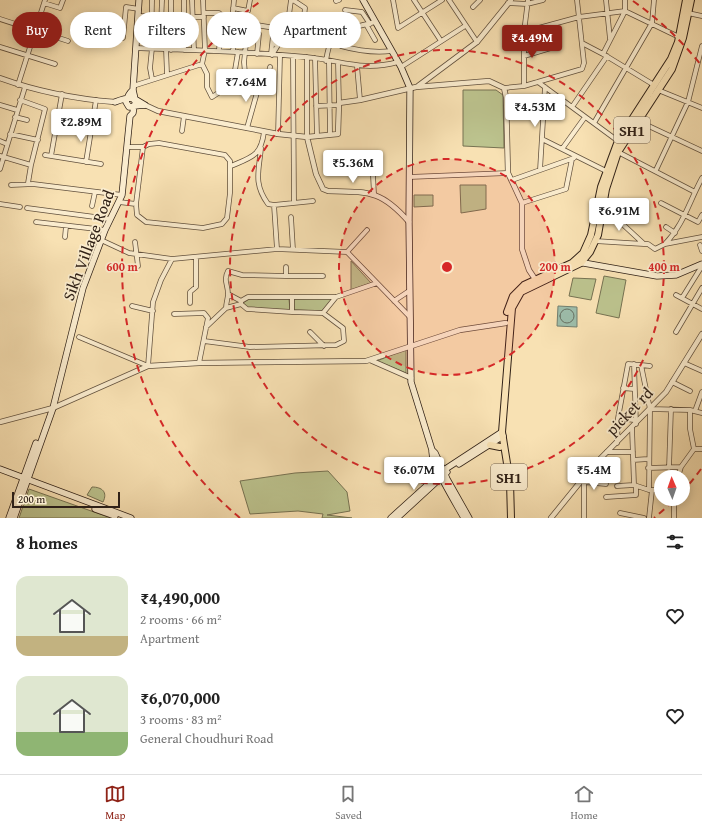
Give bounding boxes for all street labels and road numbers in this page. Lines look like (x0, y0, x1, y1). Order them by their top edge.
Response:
road number: SH1 (614, 117, 650, 143)
street label: Sikh Village Road (56, 186, 120, 304)
street label: picket rd (600, 381, 659, 441)
road number: SH1 (491, 464, 527, 490)

